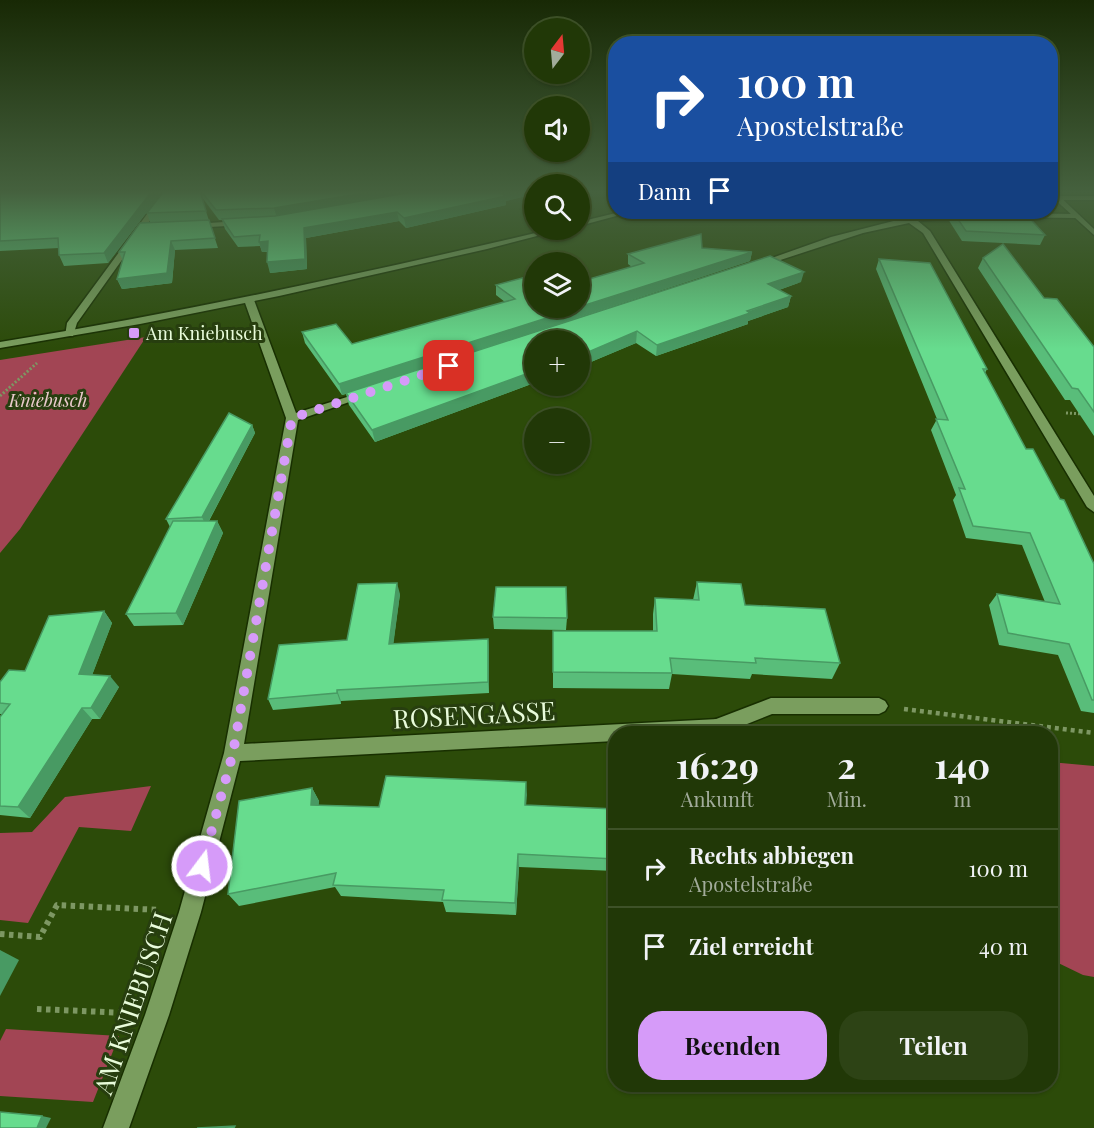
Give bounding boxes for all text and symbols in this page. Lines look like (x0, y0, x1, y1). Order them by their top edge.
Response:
north arrow (524, 18, 590, 84)
map controls (524, 18, 590, 474)
text: 100 m (737, 53, 855, 109)
icon: right (638, 60, 716, 138)
button: sound (524, 96, 590, 162)
text: Apostelstraße (737, 107, 904, 143)
button: search (524, 174, 590, 240)
icon: arrive (703, 174, 736, 207)
text: Dann (638, 176, 691, 206)
button: layers (524, 252, 590, 318)
place label: Am Kniebusch (145, 321, 263, 345)
marker: Am Kniebusch (127, 326, 141, 340)
button: + (524, 330, 590, 396)
pin (423, 340, 474, 391)
icon: arrive (432, 349, 465, 382)
park label: Kniebusch (8, 388, 87, 412)
button: − (524, 408, 590, 474)
street label: ROSENGASSE (392, 692, 556, 736)
text: 16:29 (676, 740, 759, 788)
text: 2 (837, 740, 856, 788)
text: 140 (934, 740, 990, 788)
text: Ankunft (681, 785, 754, 812)
text: Min. (826, 785, 867, 812)
text: m (953, 785, 971, 812)
position arrow (170, 834, 234, 898)
text: Rechts abbiegen (689, 840, 854, 870)
icon: right (638, 852, 671, 885)
text: 100 m (968, 853, 1028, 883)
text: Apostelstraße (689, 870, 813, 897)
street label: AM KNIEBUSCH (84, 907, 180, 1100)
icon: arrive (638, 930, 671, 963)
text: Ziel erreicht (689, 931, 813, 961)
text: 40 m (979, 931, 1028, 961)
button: Beenden (638, 1011, 827, 1080)
button: Teilen (839, 1011, 1028, 1080)

